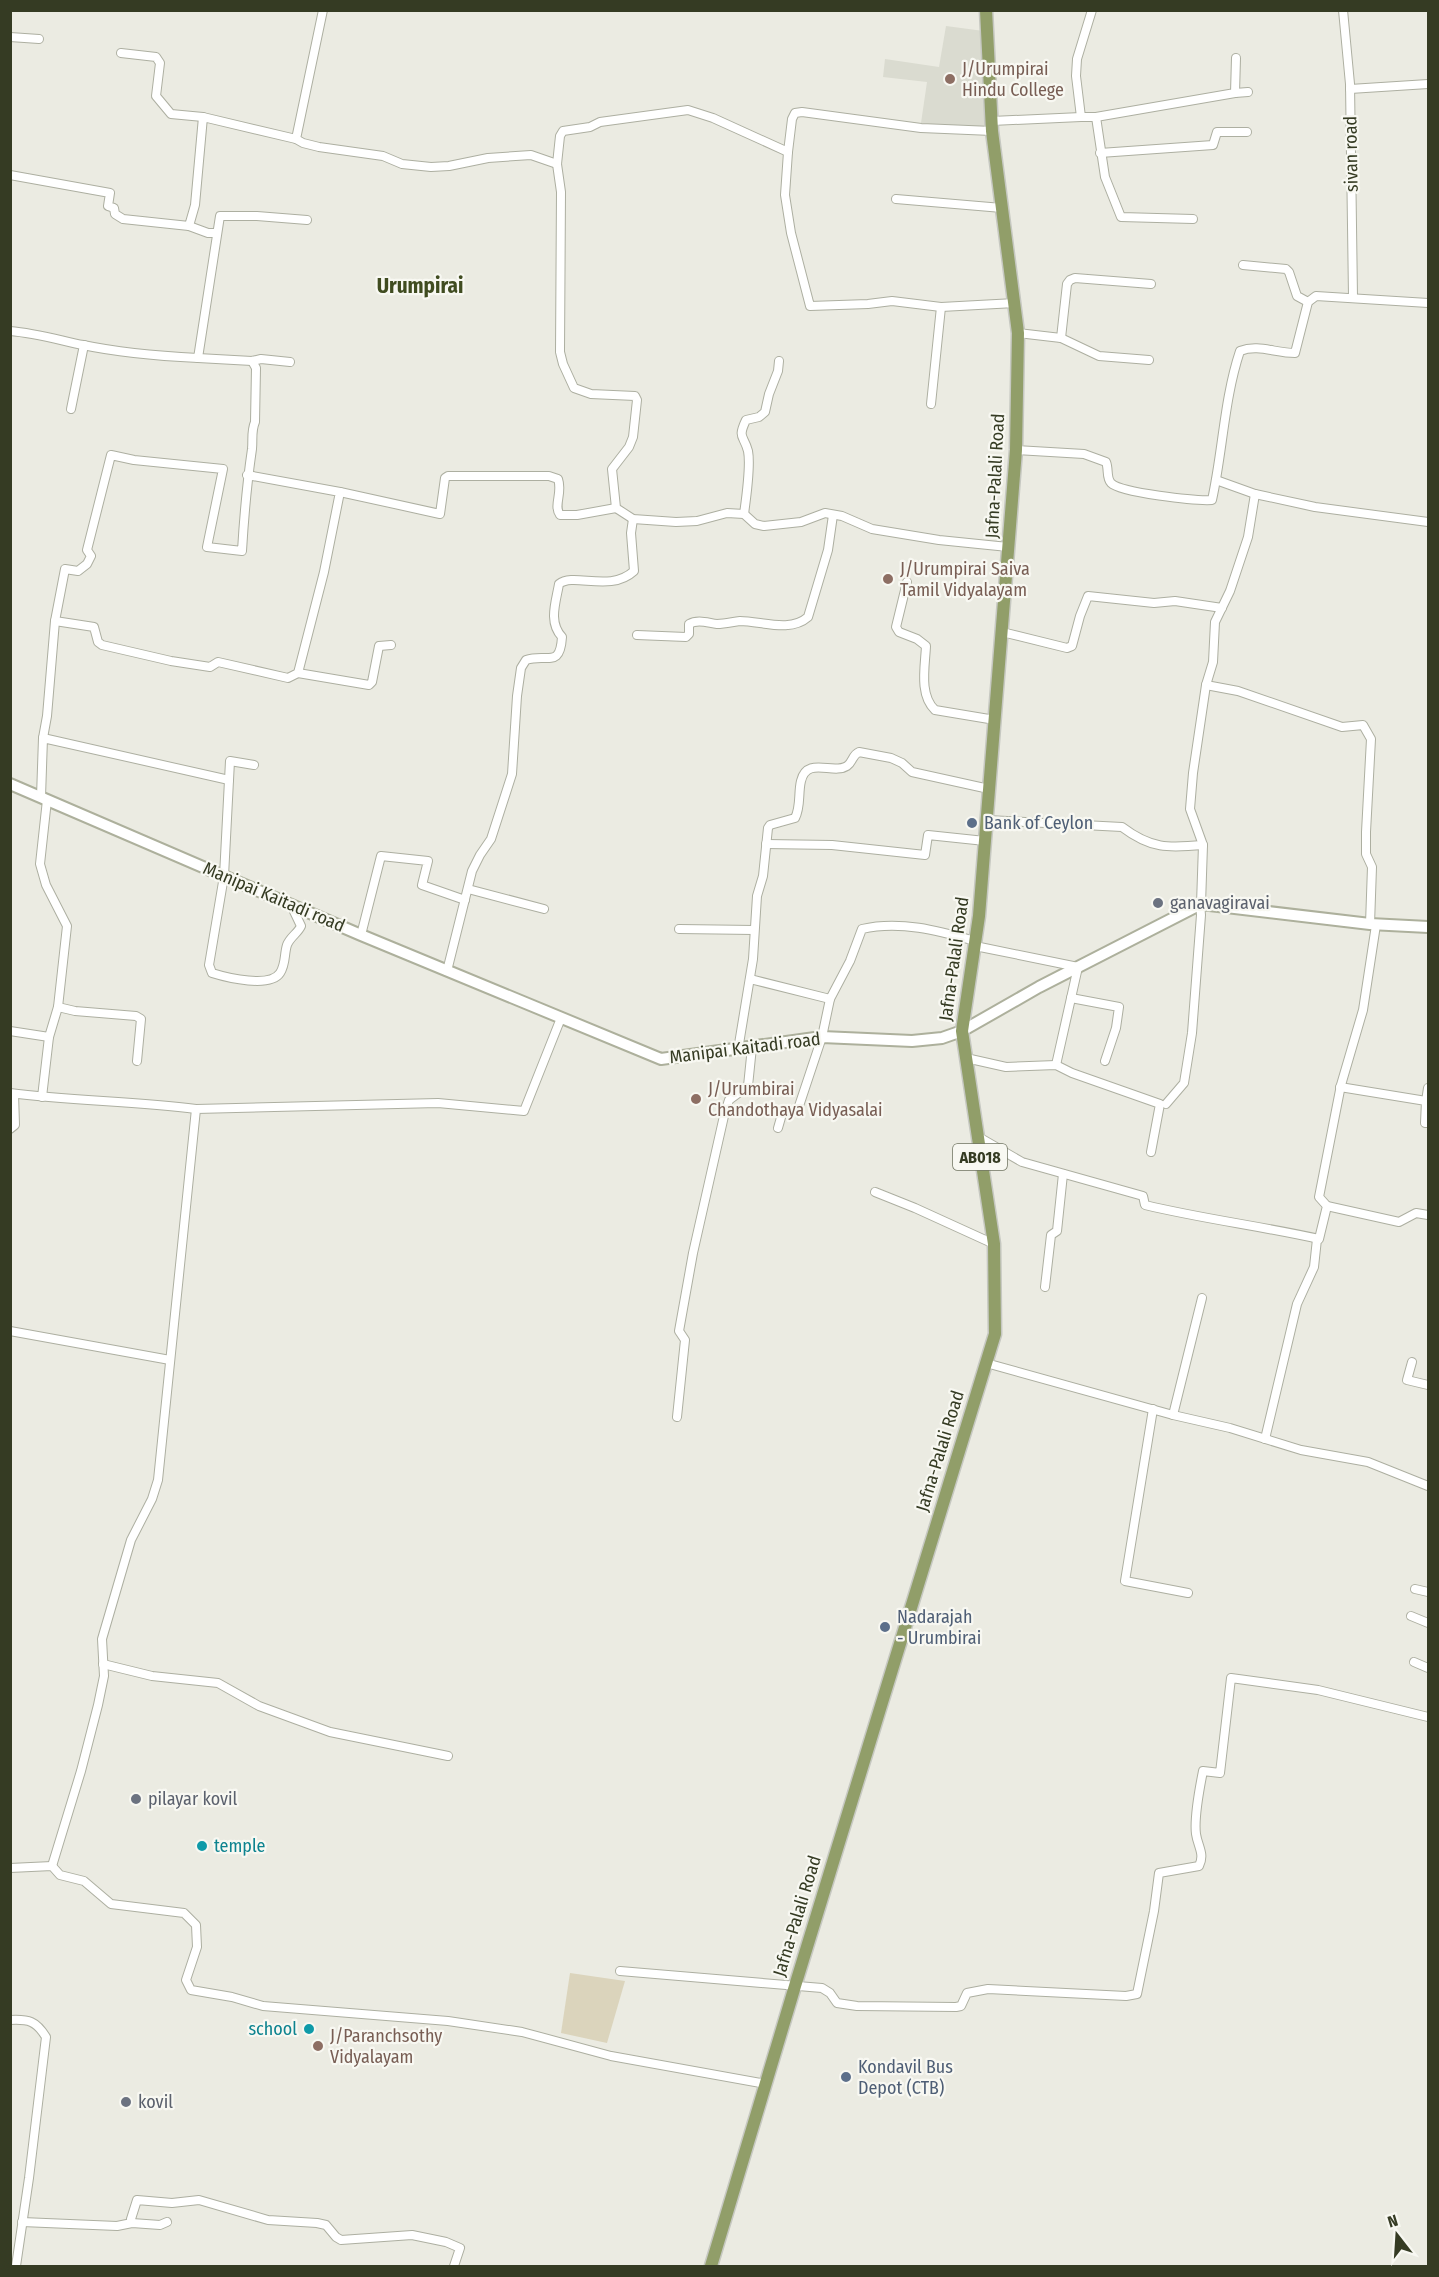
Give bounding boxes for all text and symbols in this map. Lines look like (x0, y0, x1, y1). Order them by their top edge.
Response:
place label: J/Urumpirai Hindu College (962, 58, 1064, 101)
marker: J/Urumpirai Hindu College (943, 72, 957, 86)
street label: sivan road (1339, 116, 1363, 192)
district label: Urumpirai (377, 273, 463, 299)
street label: Jafna-Palali Road (981, 413, 1009, 539)
place label: J/Urumpirai Saiva Tamil Vidyalayam (900, 558, 1030, 601)
marker: J/Urumpirai Saiva Tamil Vidyalayam (881, 572, 895, 586)
place label: Bank of Ceylon (984, 812, 1093, 834)
marker: Bank of Ceylon (965, 816, 979, 830)
street label: Manipai Kaitadi road (200, 857, 348, 937)
place label: ganavagiravai (1170, 892, 1270, 914)
street label: Jafna-Palali Road (934, 895, 974, 1023)
marker: ganavagiravai (1151, 896, 1165, 910)
street label: Manipai Kaitadi road (668, 1028, 822, 1068)
place label: J/Urumbirai Chandothaya Vidyasalai (708, 1078, 883, 1121)
marker: J/Urumbirai Chandothaya Vidyasalai (689, 1092, 703, 1106)
road number: AB018 (953, 1144, 1007, 1170)
street label: Jafna-Palali Road (911, 1388, 969, 1514)
place label: Nadarajah - Urumbirai (897, 1606, 981, 1649)
marker: Nadarajah - Urumbirai (878, 1620, 892, 1634)
place label: pilayar kovil (148, 1788, 238, 1810)
marker: pilayar kovil (129, 1792, 143, 1806)
place label: temple (214, 1835, 266, 1857)
marker: temple (195, 1839, 209, 1853)
street label: Jafna-Palali Road (768, 1853, 826, 1979)
place label: school (248, 2018, 297, 2040)
marker: school (302, 2022, 316, 2036)
place label: J/Paranchsothy Vidyalayam (330, 2025, 442, 2068)
marker: J/Paranchsothy Vidyalayam (311, 2039, 325, 2053)
place label: Kondavil Bus Depot (CTB) (858, 2056, 953, 2099)
marker: Kondavil Bus Depot (CTB) (839, 2070, 853, 2084)
place label: kovil (138, 2091, 173, 2113)
marker: kovil (119, 2095, 133, 2109)
north arrow (1367, 2205, 1427, 2265)
text: N (1385, 2211, 1400, 2232)

